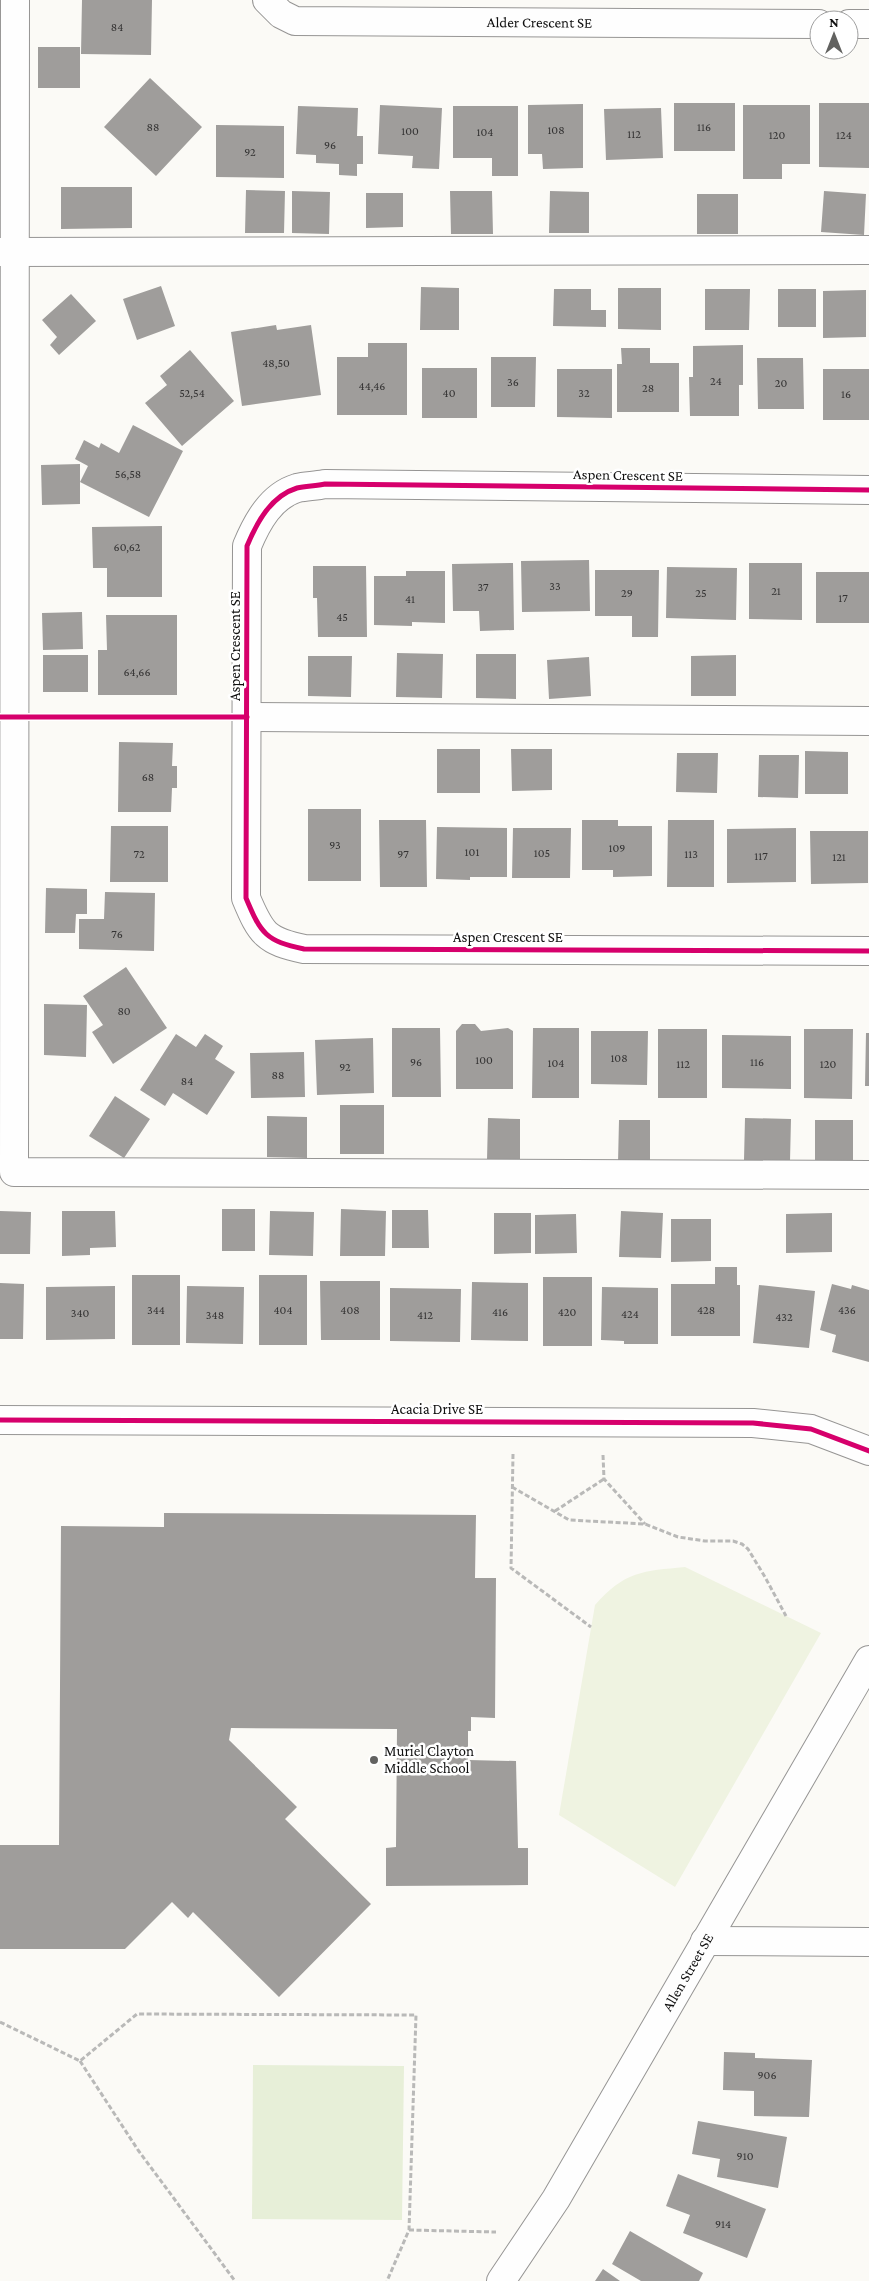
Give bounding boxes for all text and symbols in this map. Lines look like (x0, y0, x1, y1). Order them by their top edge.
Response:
north arrow (809, 10, 859, 60)
street label: Alder Crescent SE (487, 14, 592, 31)
text: N (829, 14, 839, 30)
house number: 84 (111, 20, 123, 34)
house number: 88 (147, 120, 159, 134)
house number: 116 (697, 120, 711, 134)
house number: 108 (547, 123, 565, 137)
house number: 100 (401, 124, 419, 138)
house number: 104 (477, 125, 493, 139)
house number: 112 (627, 127, 641, 141)
house number: 120 (769, 128, 785, 142)
house number: 124 (836, 128, 852, 142)
house number: 96 (324, 138, 336, 152)
house number: 92 (244, 145, 256, 159)
house number: 48,50 (262, 356, 290, 370)
house number: 24 (710, 374, 722, 388)
house number: 36 (507, 375, 519, 389)
house number: 20 (775, 376, 787, 390)
house number: 44,46 (359, 379, 385, 393)
house number: 28 (642, 381, 654, 395)
house number: 52,54 (179, 386, 205, 400)
house number: 40 (443, 386, 456, 400)
house number: 32 (578, 386, 590, 400)
house number: 16 (841, 387, 851, 401)
street label: Aspen Crescent SE (573, 466, 683, 485)
house number: 56,58 (115, 467, 141, 481)
house number: 60,62 (114, 540, 141, 554)
house number: 33 (549, 579, 561, 593)
house number: 37 (477, 580, 489, 594)
house number: 21 (771, 584, 781, 598)
house number: 29 (621, 586, 633, 600)
house number: 25 (695, 586, 707, 600)
street label: Aspen Crescent SE (227, 591, 244, 701)
house number: 17 (838, 591, 848, 605)
house number: 41 (405, 592, 415, 606)
house number: 45 (336, 610, 348, 624)
house number: 64,66 (123, 665, 151, 679)
house number: 68 (142, 770, 154, 784)
house number: 93 (329, 838, 341, 852)
house number: 109 (609, 841, 625, 855)
house number: 101 (465, 845, 479, 859)
house number: 105 (534, 846, 550, 860)
house number: 72 (133, 847, 145, 861)
house number: 97 (397, 847, 409, 861)
house number: 113 (684, 847, 698, 861)
house number: 117 (754, 849, 768, 863)
house number: 121 (832, 850, 846, 864)
house number: 76 (111, 927, 123, 941)
street label: Aspen Crescent SE (453, 929, 563, 946)
house number: 80 (117, 1004, 131, 1018)
house number: 108 (610, 1051, 628, 1065)
house number: 100 (475, 1053, 493, 1067)
house number: 96 (410, 1055, 422, 1069)
house number: 116 (750, 1055, 764, 1069)
house number: 104 (548, 1056, 564, 1070)
house number: 112 (676, 1057, 690, 1071)
house number: 120 (820, 1057, 836, 1071)
house number: 92 (339, 1060, 351, 1074)
house number: 88 (272, 1068, 284, 1082)
house number: 84 (181, 1074, 193, 1088)
house number: 344 (147, 1303, 165, 1317)
house number: 404 (273, 1303, 293, 1317)
house number: 408 (340, 1303, 360, 1317)
house number: 428 (697, 1303, 715, 1317)
house number: 436 (838, 1303, 856, 1317)
house number: 416 (492, 1305, 508, 1319)
house number: 420 (558, 1305, 576, 1319)
house number: 340 (71, 1306, 90, 1320)
house number: 424 (621, 1307, 639, 1321)
house number: 348 (206, 1308, 224, 1322)
house number: 412 (417, 1308, 433, 1322)
house number: 432 (775, 1310, 793, 1324)
street label: Acacia Drive SE (391, 1401, 483, 1417)
place label: Muriel Clayton Middle School (384, 1743, 474, 1776)
marker: Muriel Clayton Middle School (368, 1754, 380, 1766)
street label: Allen Street SE (659, 1931, 716, 2014)
house number: 906 (758, 2068, 776, 2082)
house number: 910 (737, 2149, 754, 2163)
house number: 914 (715, 2217, 731, 2231)

